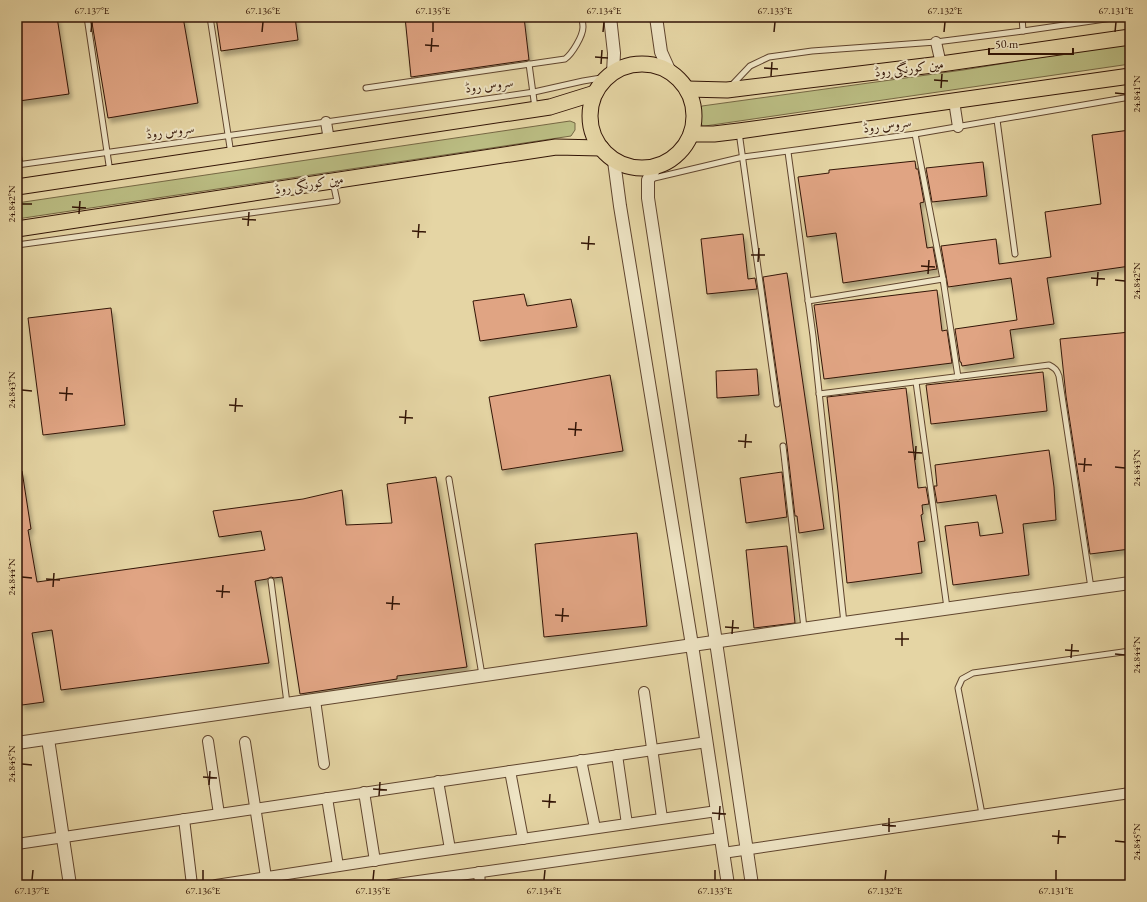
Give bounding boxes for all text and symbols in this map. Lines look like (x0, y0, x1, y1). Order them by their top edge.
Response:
text: 67.137°E (75, 4, 110, 17)
text: 67.136°E (246, 4, 281, 17)
text: 67.135°E (416, 4, 451, 17)
text: 67.134°E (587, 4, 622, 17)
text: 67.133°E (758, 4, 793, 17)
text: 67.132°E (928, 4, 963, 17)
text: 67.131°E (1099, 4, 1134, 17)
scale bar (989, 30, 1073, 56)
text: 50 m (995, 36, 1019, 52)
street label: مین کورنگی روڈ (873, 55, 945, 82)
street label: سروس روڈ (464, 73, 514, 97)
text: 24.841°N (1130, 75, 1143, 113)
street label: سروس روڈ (862, 113, 912, 137)
street label: سروس روڈ (145, 119, 195, 143)
street label: مین کورنگی روڈ (273, 170, 345, 199)
text: 24.842°N (5, 185, 18, 223)
text: 24.842°N (1130, 262, 1143, 300)
text: 24.843°N (5, 371, 18, 409)
text: 24.843°N (1130, 449, 1143, 487)
text: 24.844°N (5, 558, 18, 596)
text: 24.844°N (1130, 636, 1143, 674)
text: 24.845°N (5, 745, 18, 783)
text: 24.845°N (1130, 823, 1143, 861)
text: 67.137°E (15, 884, 50, 897)
text: 67.136°E (186, 884, 221, 897)
text: 67.135°E (356, 884, 391, 897)
text: 67.134°E (527, 884, 562, 897)
text: 67.133°E (698, 884, 733, 897)
text: 67.132°E (868, 884, 903, 897)
text: 67.131°E (1039, 884, 1074, 897)

